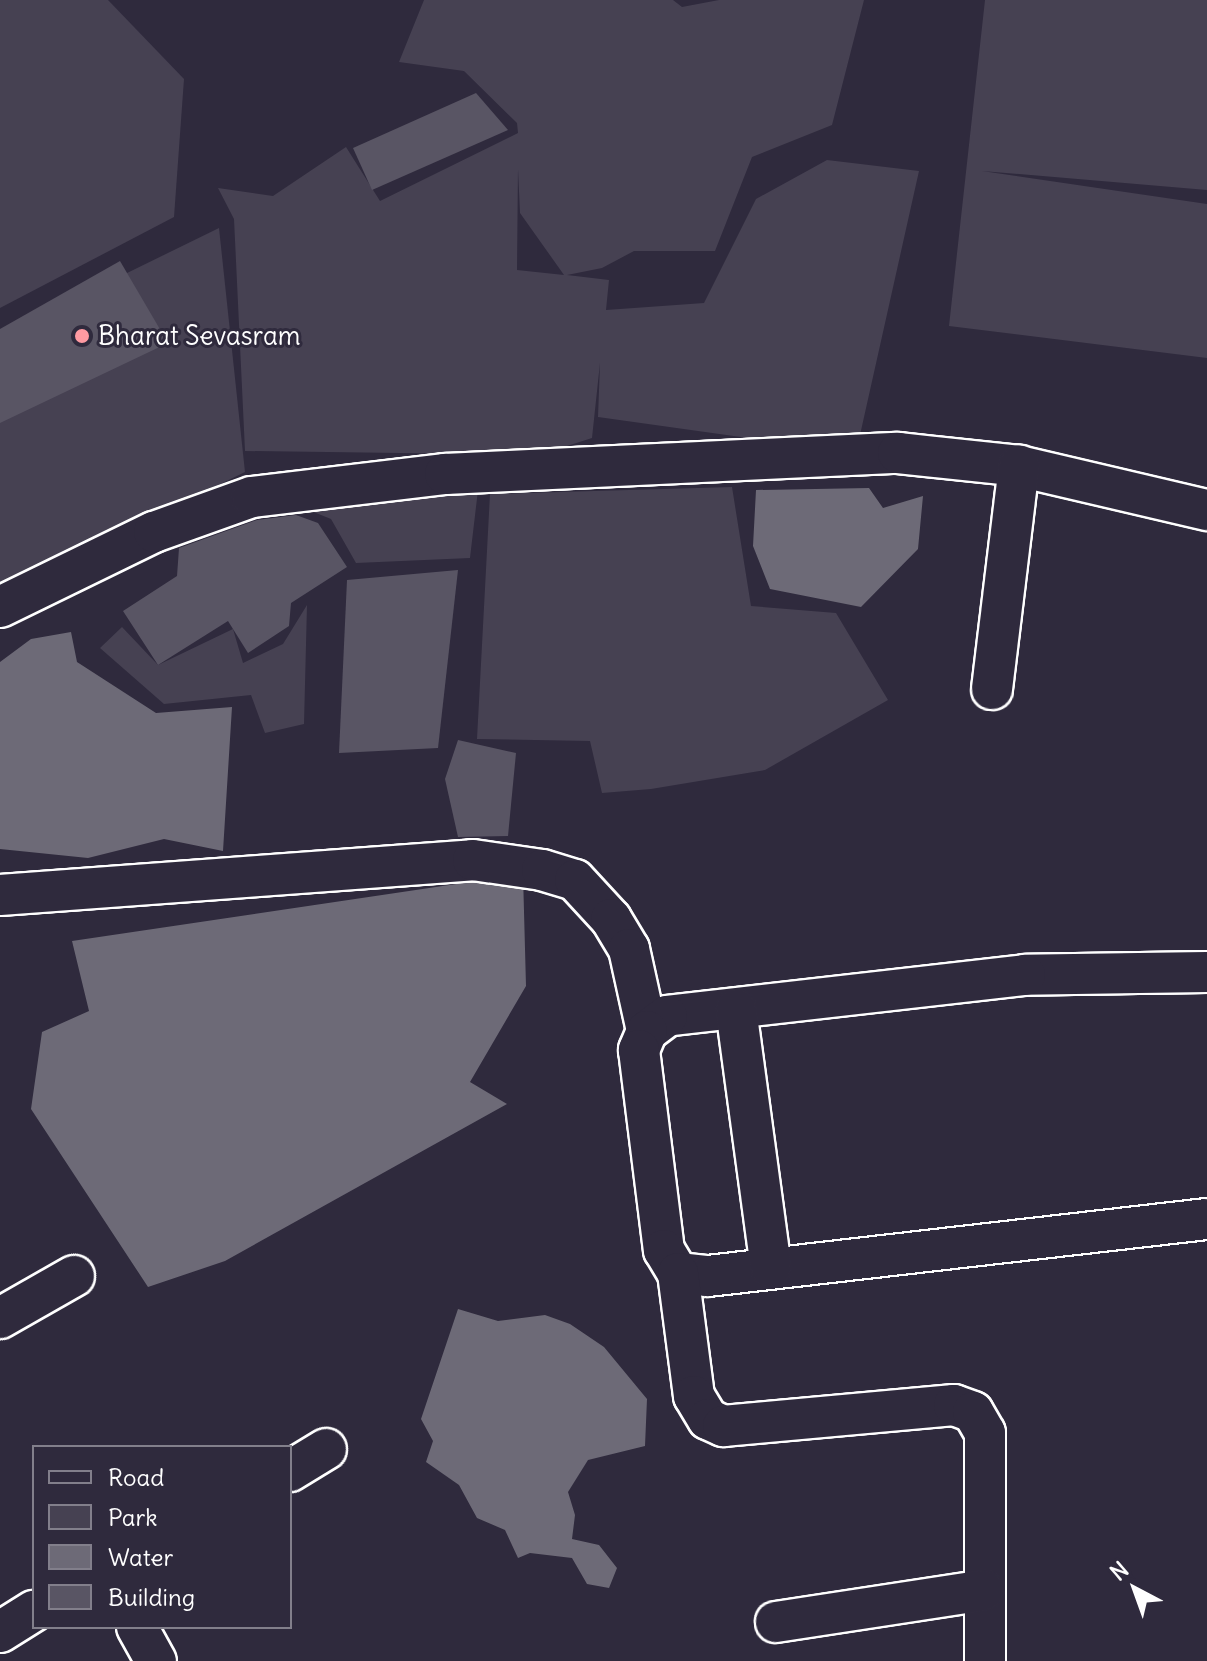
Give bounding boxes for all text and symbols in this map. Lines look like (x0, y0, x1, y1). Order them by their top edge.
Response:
place label: Bharat Sevasram (98, 320, 301, 352)
marker: Bharat Sevasram (73, 327, 91, 345)
legend (32, 1445, 292, 1629)
text: Road (108, 1462, 164, 1492)
text: Park (108, 1502, 158, 1532)
text: Water (108, 1542, 173, 1572)
north arrow (1095, 1549, 1175, 1629)
text: N (1104, 1555, 1134, 1586)
text: Building (108, 1582, 195, 1612)

